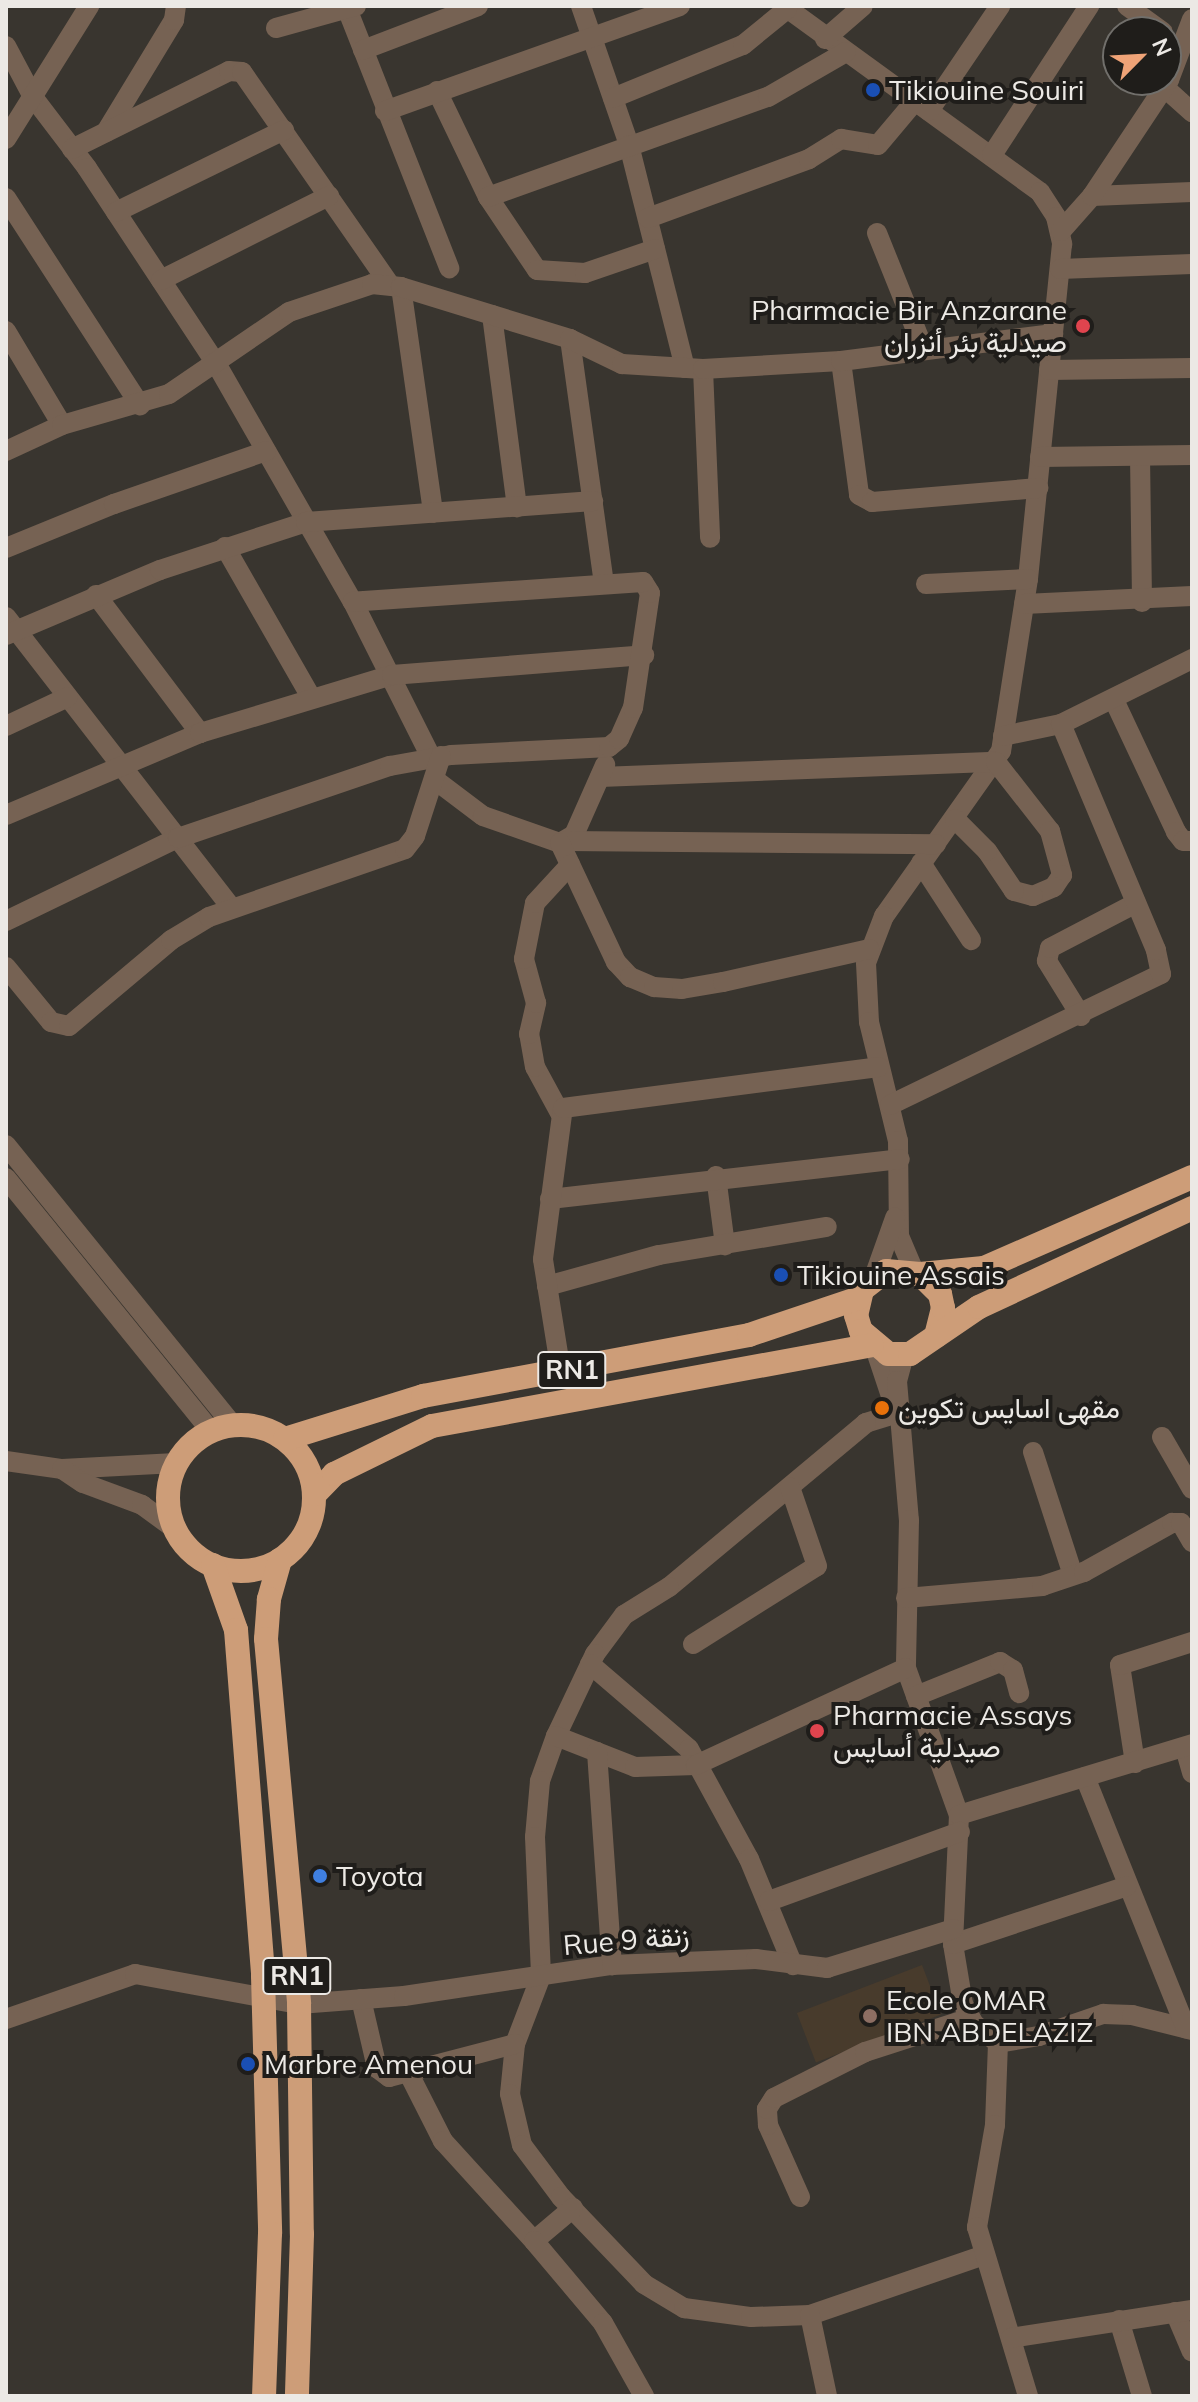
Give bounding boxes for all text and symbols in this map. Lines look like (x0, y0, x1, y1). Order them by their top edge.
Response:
north arrow (1102, 16, 1182, 96)
text: N (1146, 34, 1178, 60)
place label: Tikiouine Souiri (889, 73, 1084, 107)
marker: Tikiouine Souiri (864, 81, 882, 99)
place label: Pharmacie Bir Anzarane صيدلية بئر أنزران (751, 293, 1067, 359)
marker: Pharmacie Bir Anzarane صيدلية بئر أنزران (1074, 317, 1092, 335)
place label: Tikiouine Assais (797, 1258, 1005, 1292)
marker: Tikiouine Assais (772, 1266, 790, 1284)
road number: RN1 (536, 1348, 608, 1392)
place label: مقهى اسايس تكوين (898, 1391, 1120, 1425)
marker: مقهى اسايس تكوين (873, 1399, 891, 1417)
place label: Pharmacie Assays صيدلية أسايس (833, 1698, 1072, 1764)
marker: Pharmacie Assays صيدلية أسايس (808, 1722, 826, 1740)
place label: Toyota (336, 1859, 424, 1893)
marker: Toyota (311, 1867, 329, 1885)
street label: Rue 9 زنقة (562, 1918, 690, 1962)
road number: RN1 (261, 1954, 333, 1998)
place label: Ecole OMAR IBN ABDELAZIZ (886, 1983, 1093, 2049)
marker: Ecole OMAR IBN ABDELAZIZ (861, 2007, 879, 2025)
place label: Marbre Amenou (264, 2047, 473, 2081)
marker: Marbre Amenou (239, 2055, 257, 2073)

